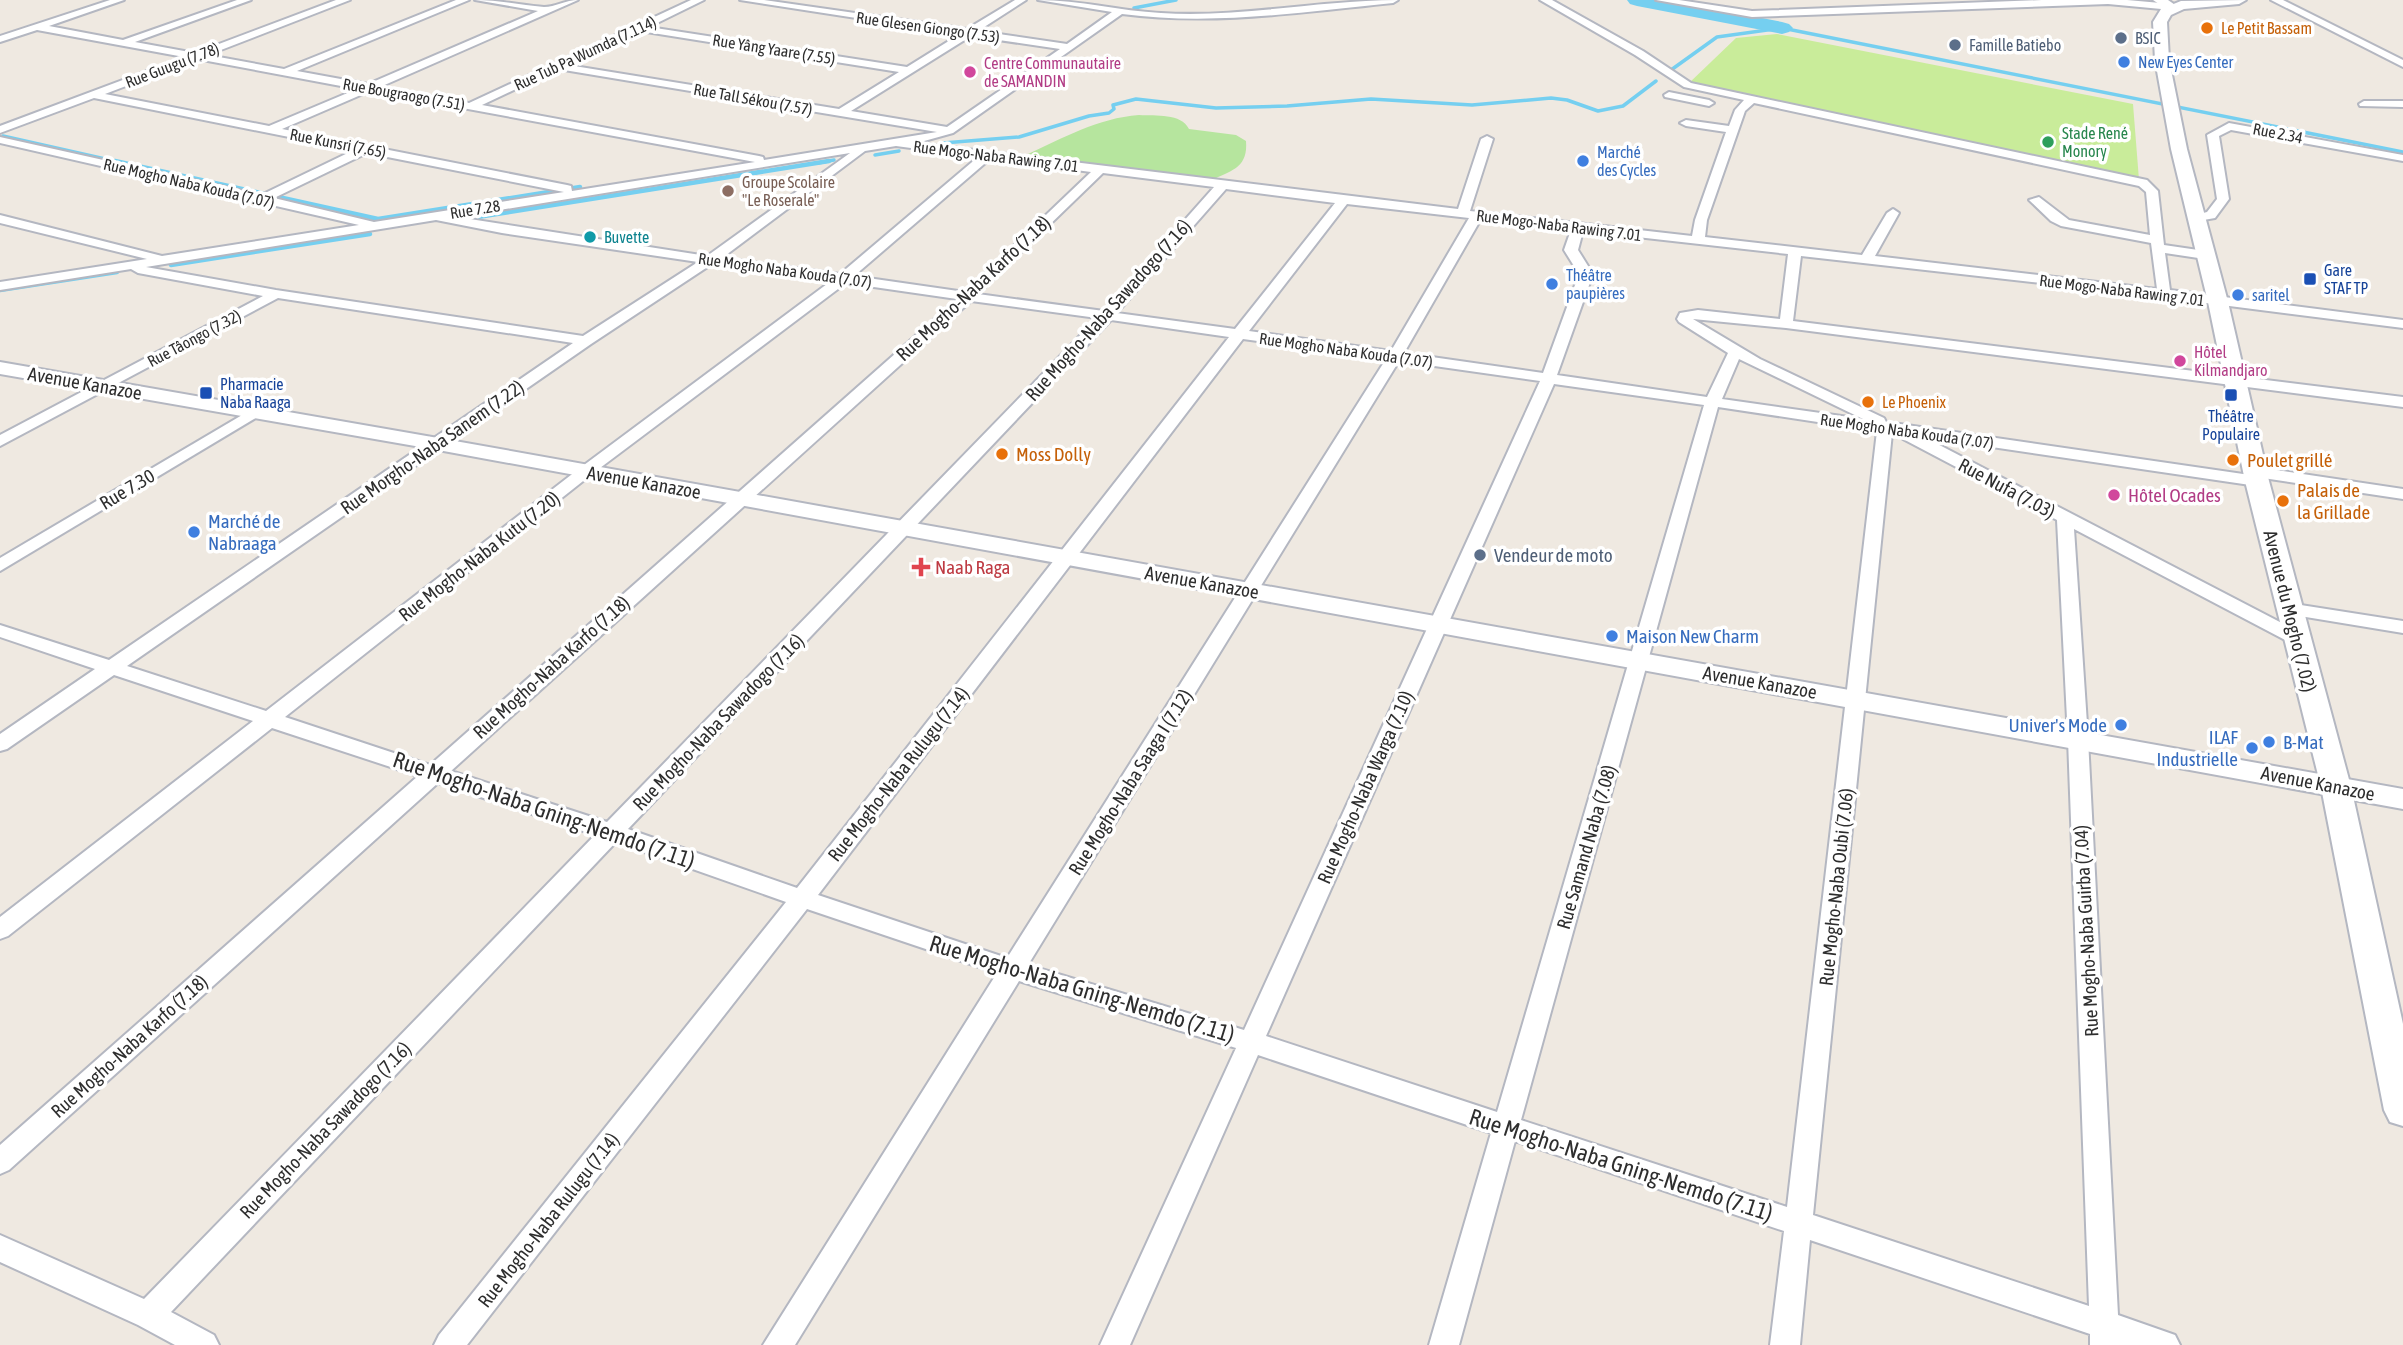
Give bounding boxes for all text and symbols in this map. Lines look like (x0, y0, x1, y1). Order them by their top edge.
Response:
street label: Rue Glesen Giongo (7.53) (855, 8, 1001, 47)
street label: Rue Tub Pa Wumda (7.114) (511, 12, 659, 95)
place label: Le Petit Bassam (2221, 19, 2312, 37)
marker: Le Petit Bassam (2199, 20, 2215, 36)
place label: BSIC (2135, 29, 2161, 47)
street label: Rue Yâng Yaare (7.55) (711, 30, 837, 69)
marker: BSIC (2113, 30, 2129, 46)
place label: Famille Batiebo (1969, 36, 2061, 54)
marker: Famille Batiebo (1947, 37, 1963, 53)
street label: Rue Guugu (7.78) (123, 39, 222, 92)
place label: New Eyes Center (2138, 53, 2234, 72)
place label: Centre Communautaire de SAMANDIN (984, 54, 1121, 90)
marker: New Eyes Center (2116, 54, 2132, 70)
marker: Centre Communautaire de SAMANDIN (962, 64, 978, 80)
street label: Rue Bougraogo (7.51) (341, 74, 467, 115)
street label: Rue Tall Sékou (7.57) (692, 80, 814, 119)
street label: Rue 2.34 (2251, 119, 2305, 147)
place label: Stade René Monory (2062, 124, 2128, 161)
street label: Rue Kunsri (7.65) (288, 125, 388, 162)
marker: Stade René Monory (2040, 134, 2056, 150)
street label: Rue Mogo-Naba Rawing 7.01 (912, 137, 1080, 176)
place label: Marché des Cycles (1597, 143, 1657, 180)
marker: Marché des Cycles (1575, 153, 1591, 169)
street label: Rue Mogho Naba Kouda (7.07) (102, 155, 276, 212)
place label: Groupe Scolaire "Le Roserale" (742, 173, 835, 209)
marker: Groupe Scolaire "Le Roserale" (720, 183, 736, 199)
street label: Rue 7.28 (449, 196, 501, 222)
street label: Rue Mogo-Naba Rawing 7.01 (1475, 206, 1643, 245)
street label: Rue Mogho-Naba Karfo (7.18) (891, 211, 1055, 365)
street label: Rue Mogho-Naba Sawadogo (7.16) (1021, 215, 1195, 405)
place label: Buvette (604, 228, 649, 246)
marker: Buvette (582, 229, 598, 245)
street label: Rue Mogho Naba Kouda (7.07) (697, 249, 873, 292)
place label: Gare STAF TP (2324, 261, 2369, 297)
place label: Théâtre paupières (1566, 266, 1625, 303)
street label: Rue Mogo-Naba Rawing 7.01 (2038, 271, 2206, 310)
marker: Gare STAF TP (2302, 271, 2318, 287)
marker: Théâtre paupières (1544, 276, 1560, 292)
place label: saritel (2252, 286, 2290, 304)
marker: saritel (2230, 287, 2246, 303)
street label: Rue Tâongo (7.32) (144, 306, 244, 371)
street label: Rue Mogho Naba Kouda (7.07) (1258, 329, 1434, 372)
place label: Hôtel Kilmandjaro (2194, 343, 2267, 380)
marker: Hôtel Kilmandjaro (2172, 353, 2188, 369)
street label: Avenue Kanazoe (26, 362, 144, 404)
place label: Pharmacie Naba Raaga (220, 375, 291, 412)
street label: Rue Morgho-Naba Sanem (7.22) (336, 375, 528, 519)
marker: Pharmacie Naba Raaga (198, 385, 214, 401)
marker: Théâtre Populaire (2223, 387, 2239, 403)
place label: Le Phoenix (1882, 393, 1946, 411)
marker: Le Phoenix (1860, 394, 1876, 410)
place label: Théâtre Populaire (2202, 407, 2260, 444)
street label: Rue Mogho Naba Kouda (7.07) (1819, 410, 1995, 453)
place label: Moss Dolly (1016, 443, 1091, 465)
marker: Moss Dolly (994, 446, 1010, 462)
place label: Poulet grillé (2247, 449, 2332, 471)
marker: Poulet grillé (2225, 452, 2241, 468)
street label: Rue Nufa (7.03) (1955, 453, 2059, 523)
street label: Avenue Kanazoe (585, 461, 703, 503)
street label: Rue 7.30 (96, 464, 158, 514)
place label: Palais de la Grillade (2297, 479, 2370, 523)
place label: Hôtel Ocades (2128, 484, 2221, 506)
street label: Rue Mogho-Naba Kutu (7.20) (394, 486, 564, 626)
marker: Hôtel Ocades (2106, 487, 2122, 503)
marker: Palais de la Grillade (2275, 493, 2291, 509)
place label: Marché de Nabraaga (208, 510, 280, 554)
marker: Marché de Nabraaga (186, 524, 202, 540)
street label: Avenue du Mogho (7.02) (2259, 528, 2321, 694)
place label: Vendeur de moto (1494, 544, 1613, 566)
marker: Vendeur de moto (1472, 547, 1488, 563)
place label: Naab Raga (935, 556, 1010, 578)
marker: Naab Raga (913, 559, 929, 575)
street label: Avenue Kanazoe (1143, 561, 1261, 603)
street label: Rue Mogho-Naba Karfo (7.18) (468, 591, 634, 743)
place label: Maison New Charm (1626, 625, 1759, 647)
marker: Maison New Charm (1604, 628, 1620, 644)
street label: Rue Mogho-Naba Sawadogo (7.16) (628, 629, 808, 815)
street label: Avenue Kanazoe (1701, 661, 1819, 703)
street label: Rue Mogho-Naba Rulugu (7.14) (823, 682, 973, 866)
street label: Rue Mogho-Naba Saaga I (7.12) (1064, 685, 1196, 879)
street label: Rue Mogho-Naba Warga (7.10) (1313, 687, 1417, 887)
place label: Univer's Mode (2009, 714, 2107, 736)
marker: Univer's Mode (2113, 717, 2129, 733)
place label: ILAF Industrielle (2156, 726, 2238, 770)
place label: B-Mat (2283, 731, 2324, 753)
marker: B-Mat (2261, 734, 2277, 750)
marker: ILAF Industrielle (2244, 740, 2260, 756)
street label: Rue Mogho-Naba Gning-Nemdo (7.11) (390, 746, 698, 874)
street label: Avenue Kanazoe (2259, 761, 2377, 805)
street label: Rue Samand Naba (7.08) (1552, 762, 1620, 932)
street label: Rue Mogho-Naba Oubi (7.06) (1815, 787, 1857, 987)
street label: Rue Mogho-Naba Guirba (7.04) (2069, 825, 2103, 1037)
street label: Rue Mogho-Naba Gning-Nemdo (7.11) (926, 930, 1238, 1048)
street label: Rue Mogho-Naba Karfo (7.18) (46, 970, 212, 1122)
street label: Rue Mogho-Naba Sawadogo (7.16) (235, 1037, 415, 1223)
street label: Rue Mogho-Naba Gning-Nemdo (7.11) (1466, 1104, 1776, 1226)
street label: Rue Mogho-Naba Rulugu (7.14) (473, 1128, 623, 1312)

